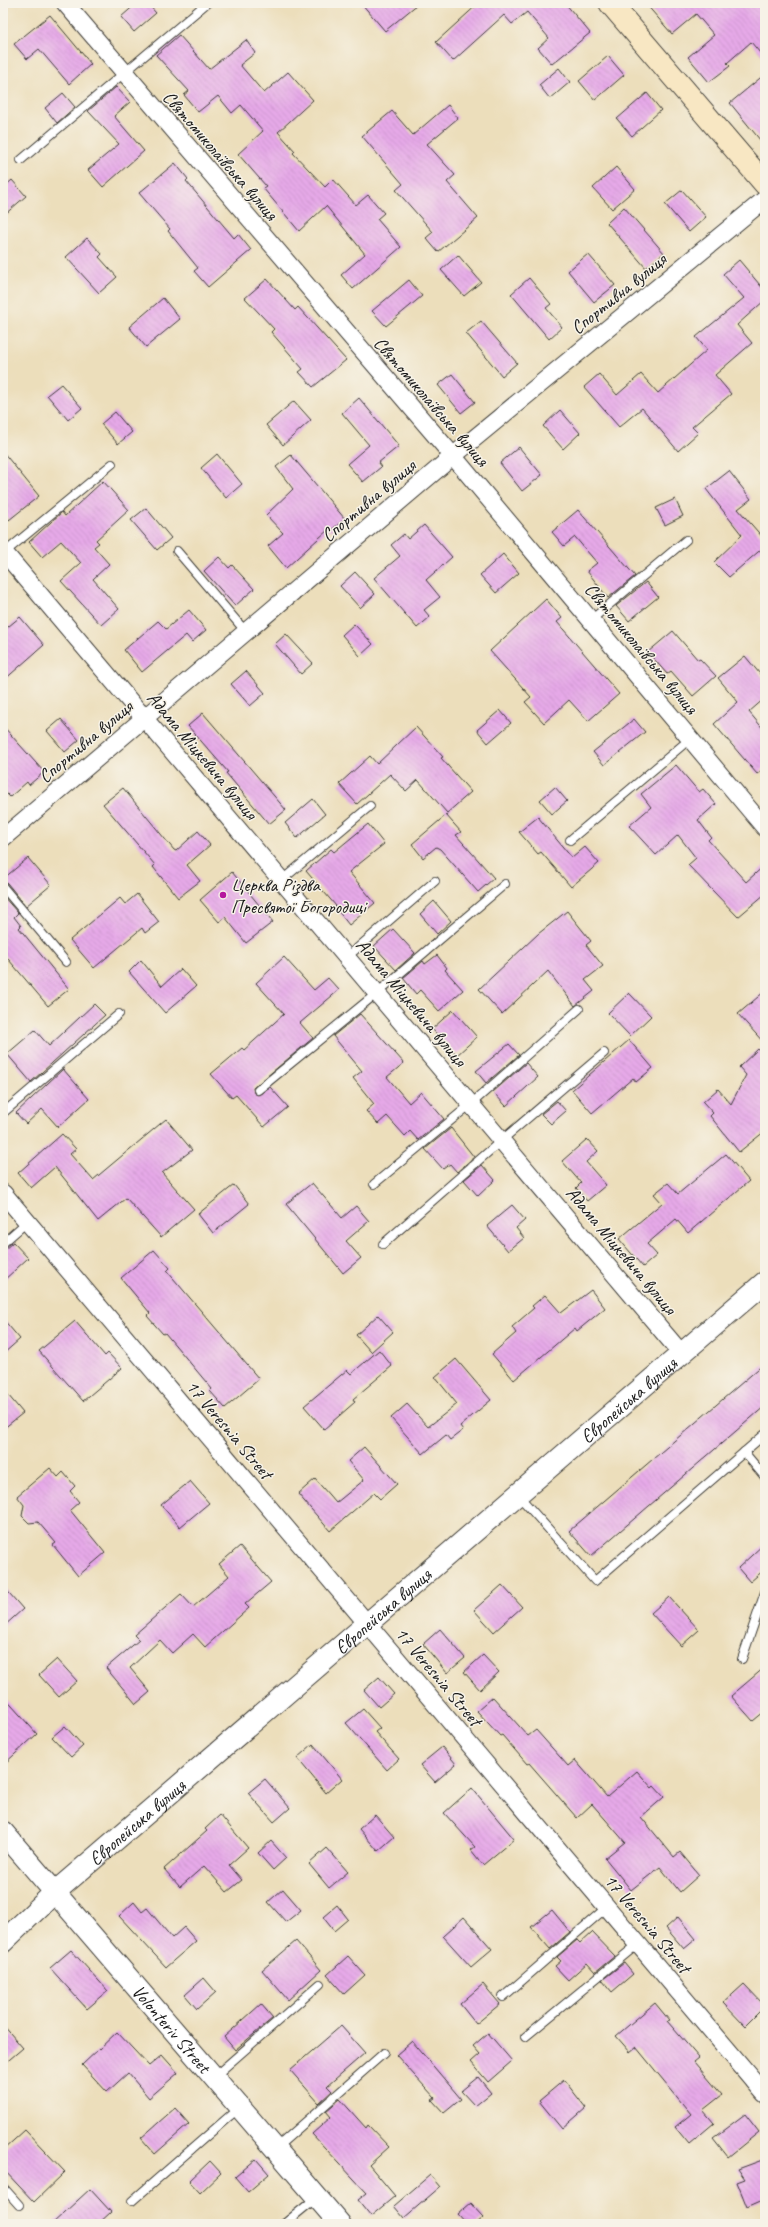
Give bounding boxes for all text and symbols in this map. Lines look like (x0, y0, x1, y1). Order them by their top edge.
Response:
street label: Святомиколаївська вулиця (157, 86, 284, 226)
street label: Спортивна вулиця (566, 247, 672, 340)
street label: Святомиколаївська вулиця (368, 332, 495, 472)
street label: Спортивна вулиця (316, 453, 422, 547)
street label: Святомиколаївська вулиця (579, 578, 704, 720)
street label: Адама Міцкевича вулиця (142, 687, 264, 826)
street label: Спортивна вулиця (33, 694, 139, 788)
place label: Церква Різдва Пресвятої Богородиці (231, 873, 368, 919)
marker: Церква Різдва Пресвятої Богородиці (218, 890, 228, 900)
street label: Адама Міцкевича вулиця (351, 934, 473, 1073)
street label: Адама Міцкевича вулиця (561, 1182, 683, 1321)
street label: Європейська вулиця (576, 1351, 683, 1449)
street label: 17 Veresnia Street (181, 1375, 280, 1486)
street label: Європейська вулиця (330, 1562, 438, 1660)
street label: 17 Veresnia Street (390, 1622, 489, 1733)
street label: Європейська вулиця (84, 1773, 192, 1871)
street label: 17 Veresnia Street (599, 1869, 698, 1980)
street label: Volonteriv Street (126, 1980, 217, 2079)

